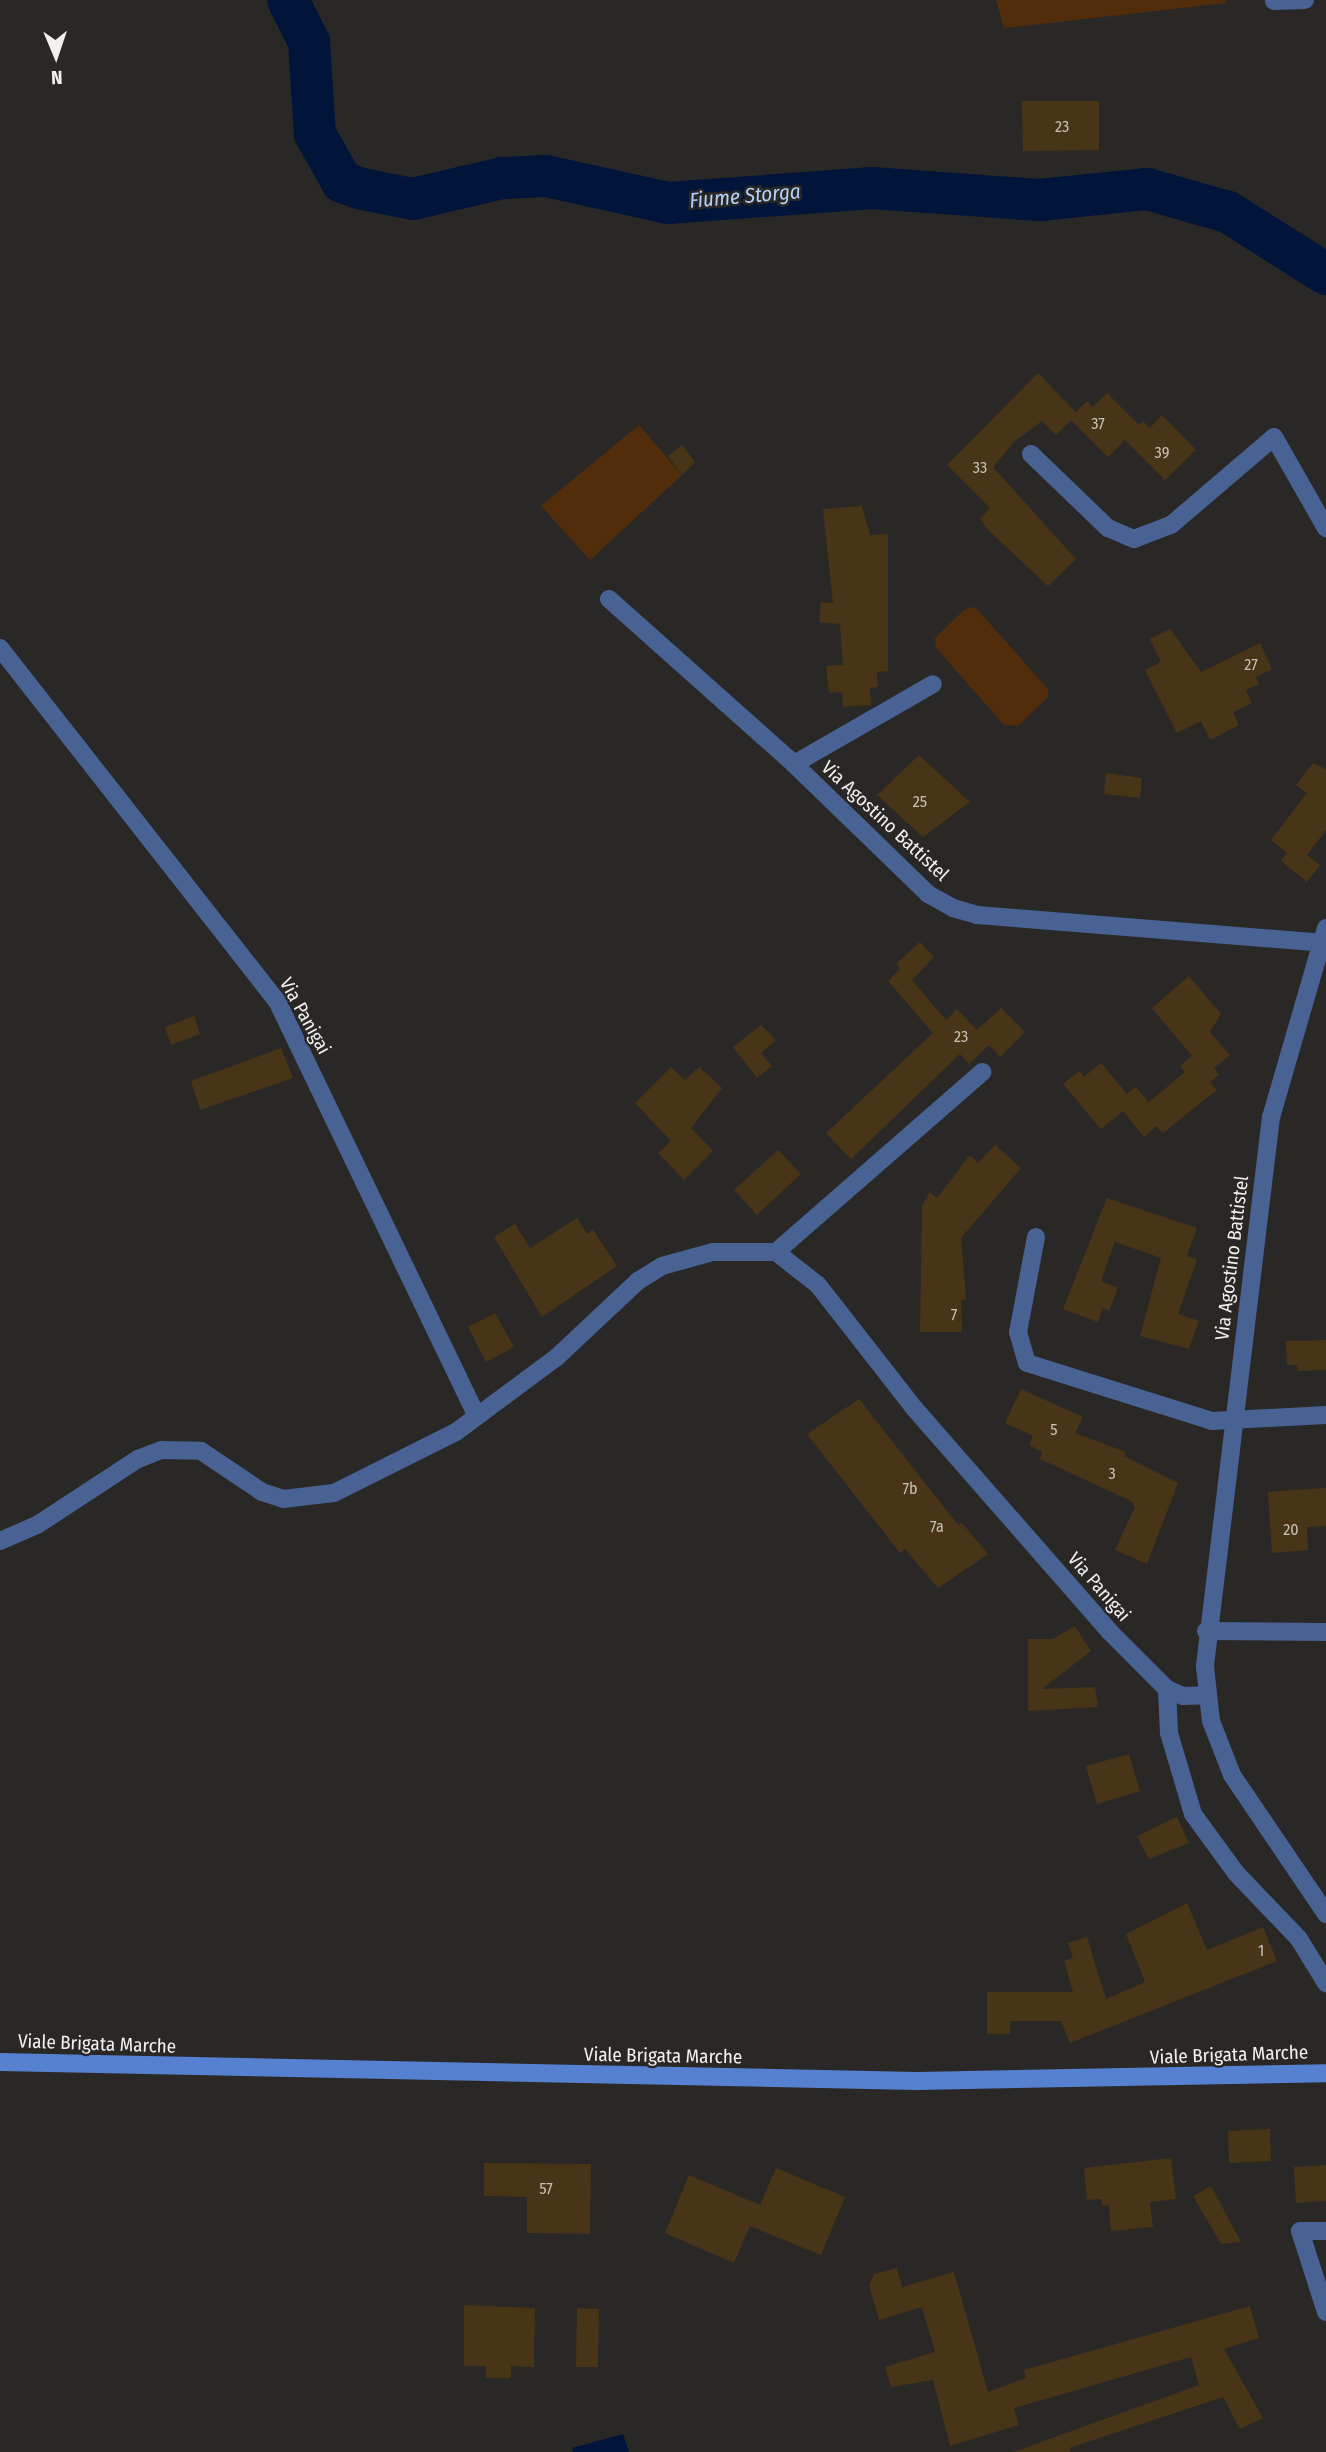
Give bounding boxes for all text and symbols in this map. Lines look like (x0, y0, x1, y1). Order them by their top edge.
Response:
north arrow (21, 21, 91, 91)
text: N (51, 66, 63, 89)
house number: 23 (1055, 117, 1069, 137)
water label: Fiume Storga (688, 179, 802, 213)
house number: 37 (1091, 414, 1105, 434)
house number: 39 (1155, 443, 1169, 463)
house number: 33 (973, 458, 987, 478)
house number: 27 (1244, 655, 1258, 675)
street label: Via Agostino Battistel (817, 756, 953, 886)
house number: 25 (913, 792, 927, 812)
street label: Via Panigai (275, 974, 335, 1058)
house number: 23 (954, 1027, 968, 1047)
street label: Via Agostino Battistel (1211, 1174, 1253, 1342)
house number: 7 (951, 1305, 957, 1325)
house number: 5 (1050, 1420, 1058, 1440)
house number: 3 (1108, 1464, 1116, 1484)
house number: 7b (903, 1479, 917, 1499)
house number: 7a (930, 1517, 944, 1537)
house number: 20 (1283, 1520, 1299, 1540)
street label: Via Panigai (1063, 1548, 1135, 1626)
house number: 1 (1258, 1941, 1264, 1961)
street label: Viale Brigata Marche (17, 2030, 177, 2058)
street label: Viale Brigata Marche (1149, 2041, 1309, 2069)
street label: Viale Brigata Marche (584, 2043, 742, 2069)
house number: 57 (539, 2179, 553, 2199)

